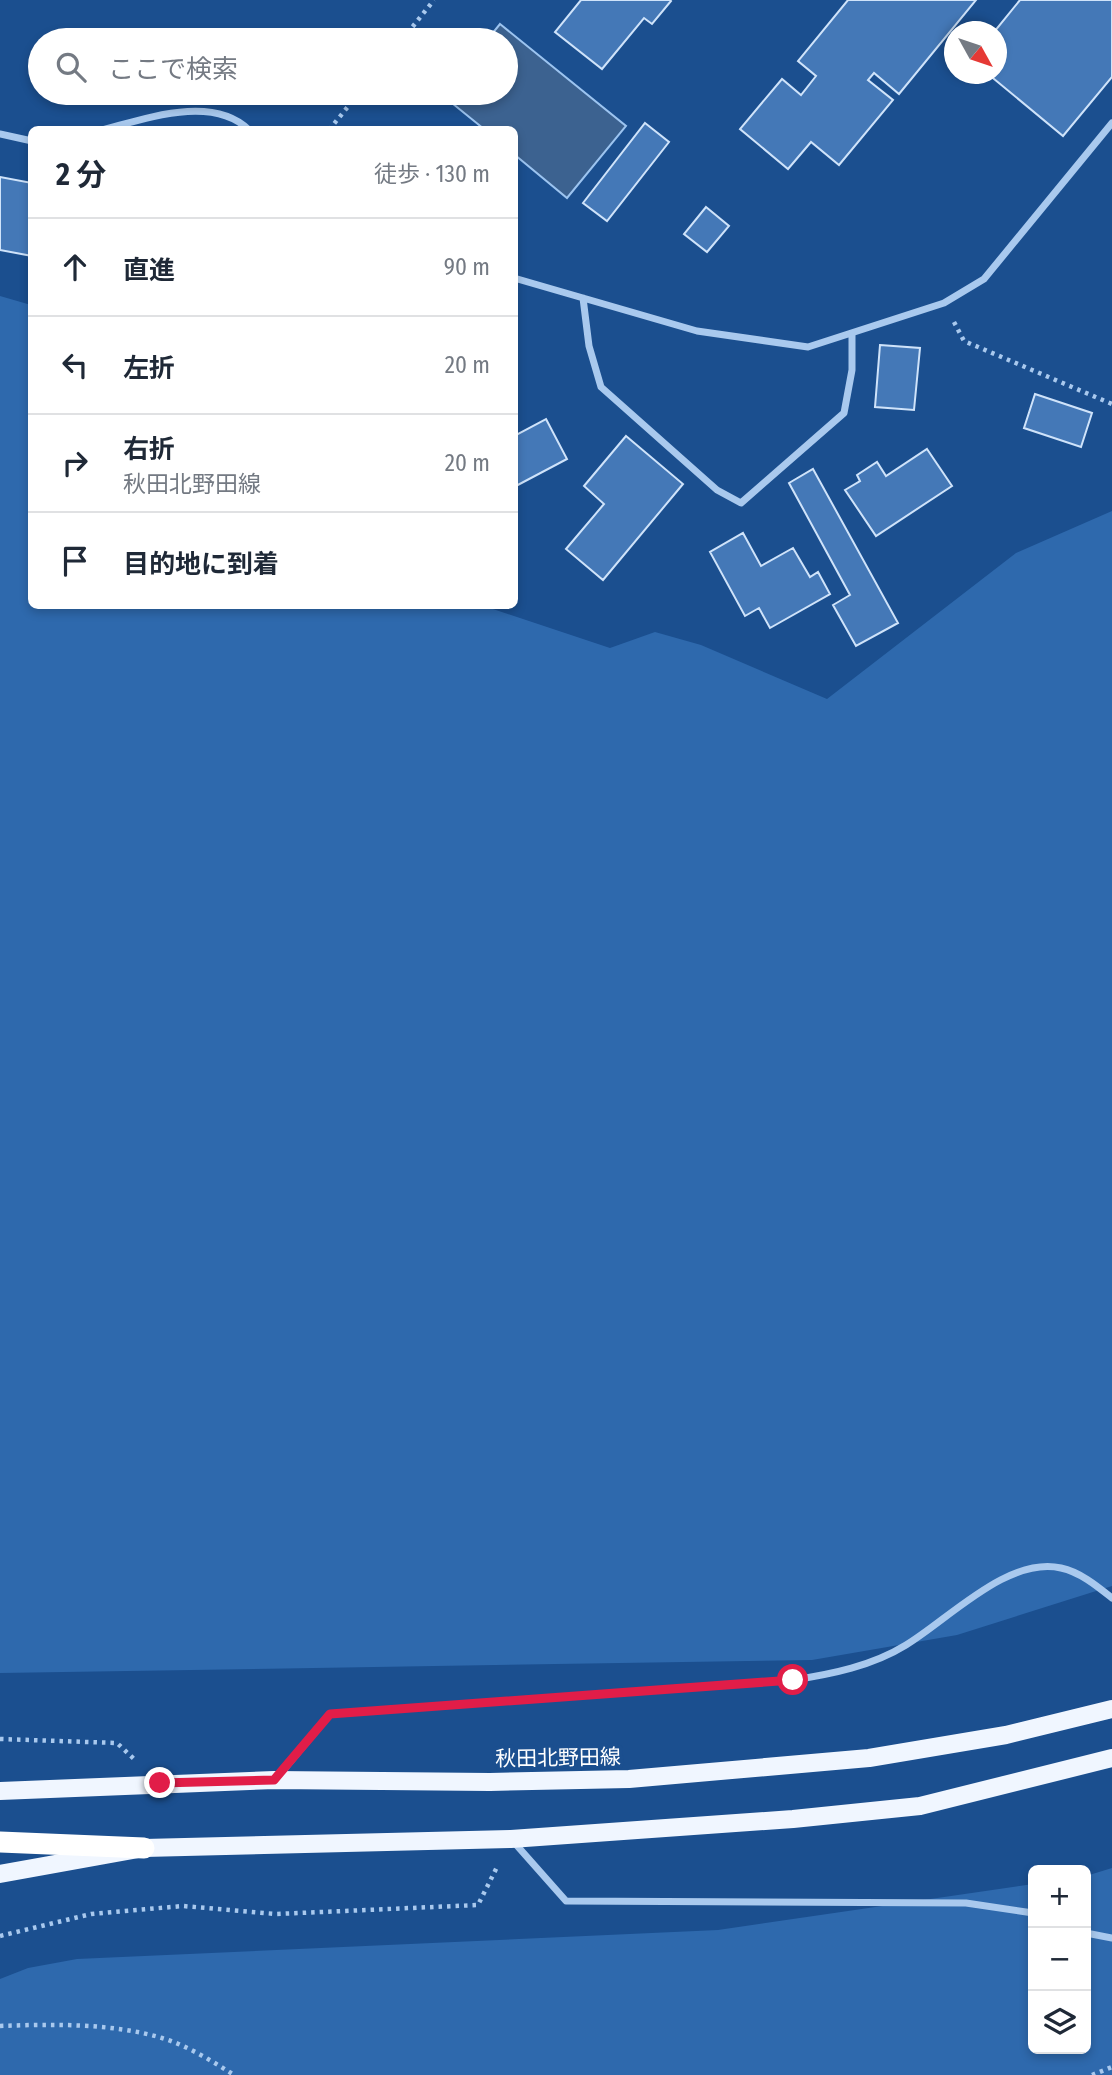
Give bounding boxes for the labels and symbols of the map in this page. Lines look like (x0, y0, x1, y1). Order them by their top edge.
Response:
north arrow (944, 21, 1007, 84)
route start (777, 1664, 808, 1695)
street label: 秋田北野田線 (495, 1744, 621, 1772)
route end (144, 1767, 175, 1798)

